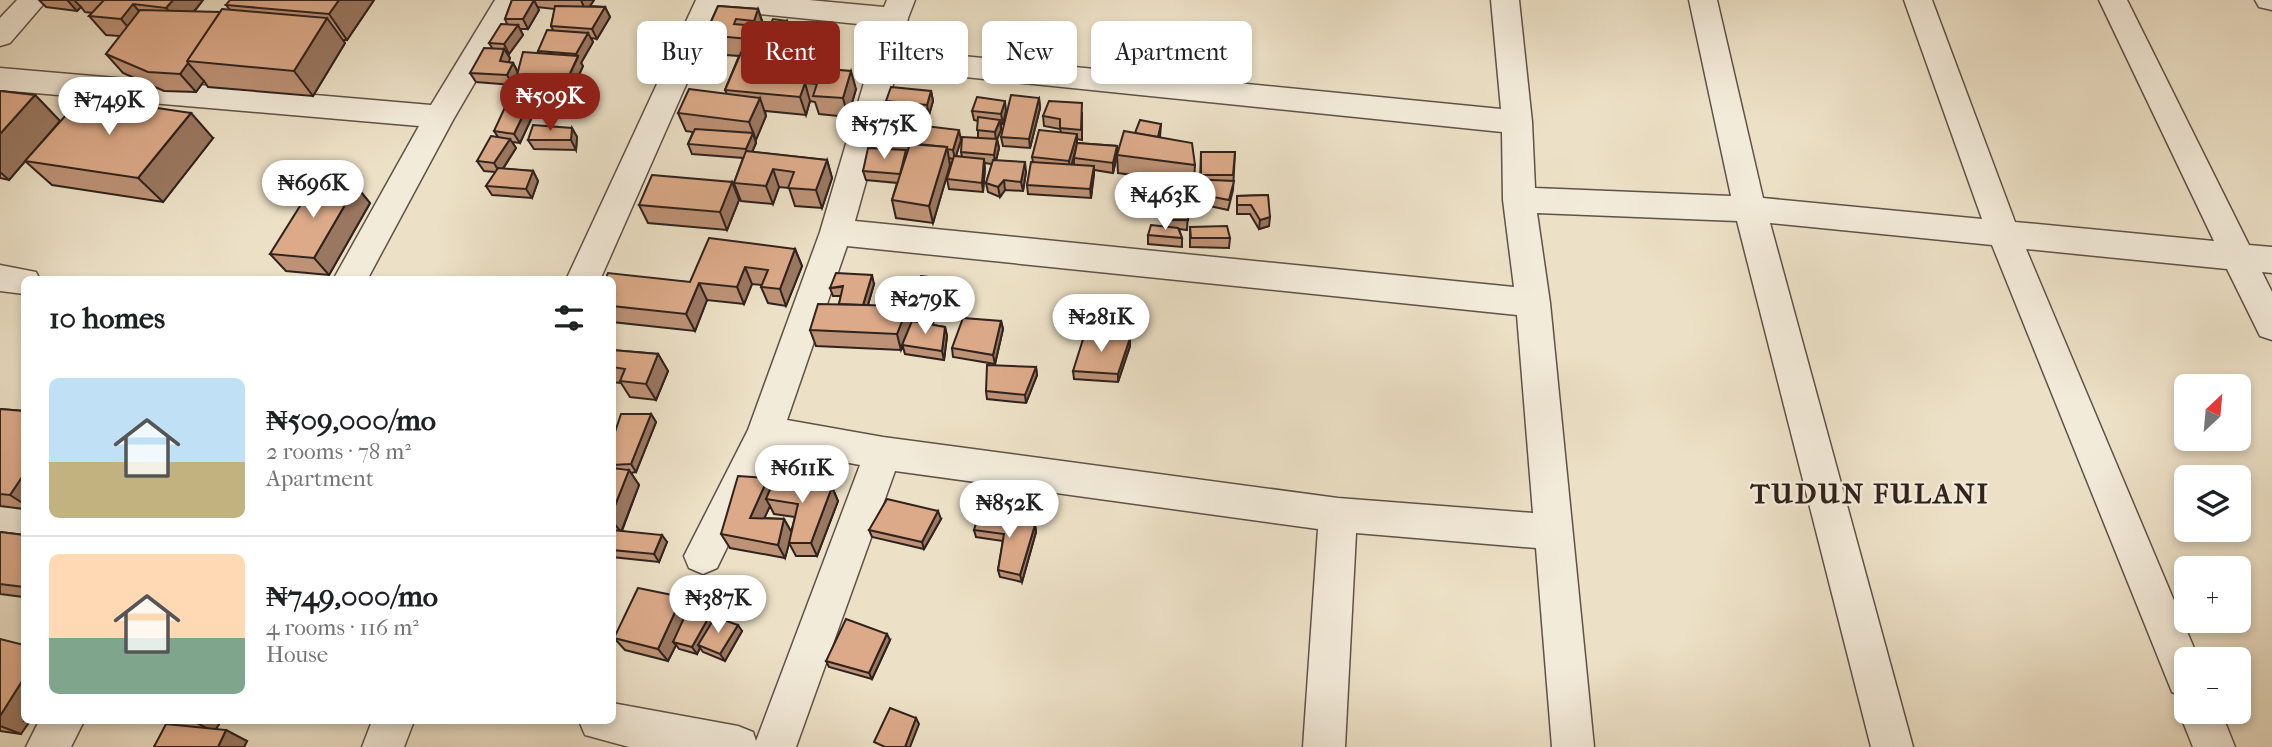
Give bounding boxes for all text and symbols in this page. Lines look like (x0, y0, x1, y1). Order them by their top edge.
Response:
chip: Buy (637, 21, 727, 84)
chip: Rent (741, 21, 840, 84)
chip: Filters (854, 21, 968, 84)
chip: New (982, 21, 1077, 84)
chip: Apartment (1091, 21, 1252, 84)
pin: ₦509K (501, 74, 599, 133)
pin: ₦749K (60, 78, 158, 137)
text: ₦509K (516, 82, 584, 109)
text: ₦749K (74, 86, 144, 113)
pin: ₦575K (835, 102, 933, 161)
text: ₦575K (852, 110, 916, 137)
pin: ₦696K (264, 160, 362, 220)
text: ₦696K (278, 169, 348, 196)
pin: ₦463K (1116, 173, 1214, 232)
text: ₦463K (1131, 181, 1199, 208)
pin: ₦279K (876, 276, 974, 336)
text: ₦279K (891, 285, 959, 312)
pin: ₦281K (1052, 294, 1150, 354)
icon: filters (550, 299, 588, 337)
text: 10 homes (49, 301, 165, 336)
text: ₦281K (1069, 303, 1133, 330)
north arrow (2174, 374, 2250, 452)
map controls (2174, 374, 2251, 724)
text: ₦509,000/mo (266, 403, 436, 438)
icon: home (105, 406, 189, 490)
text: 2 rooms · 78 m² (266, 438, 411, 465)
pin: ₦611K (753, 446, 851, 505)
text: ₦611K (771, 454, 833, 481)
text: Apartment (266, 465, 374, 492)
button: layers (2174, 465, 2251, 542)
district label: TUDUN FULANI (1749, 477, 1990, 510)
pin: ₦852K (960, 480, 1058, 540)
text: ₦852K (976, 489, 1042, 516)
button: + (2174, 556, 2251, 633)
pin: ₦387K (669, 576, 767, 635)
text: ₦749,000/mo (266, 579, 438, 614)
icon: home (105, 582, 189, 666)
text: ₦387K (685, 584, 751, 611)
text: 4 rooms · 116 m² (266, 614, 419, 641)
text: House (266, 641, 328, 668)
button: − (2174, 647, 2251, 724)

